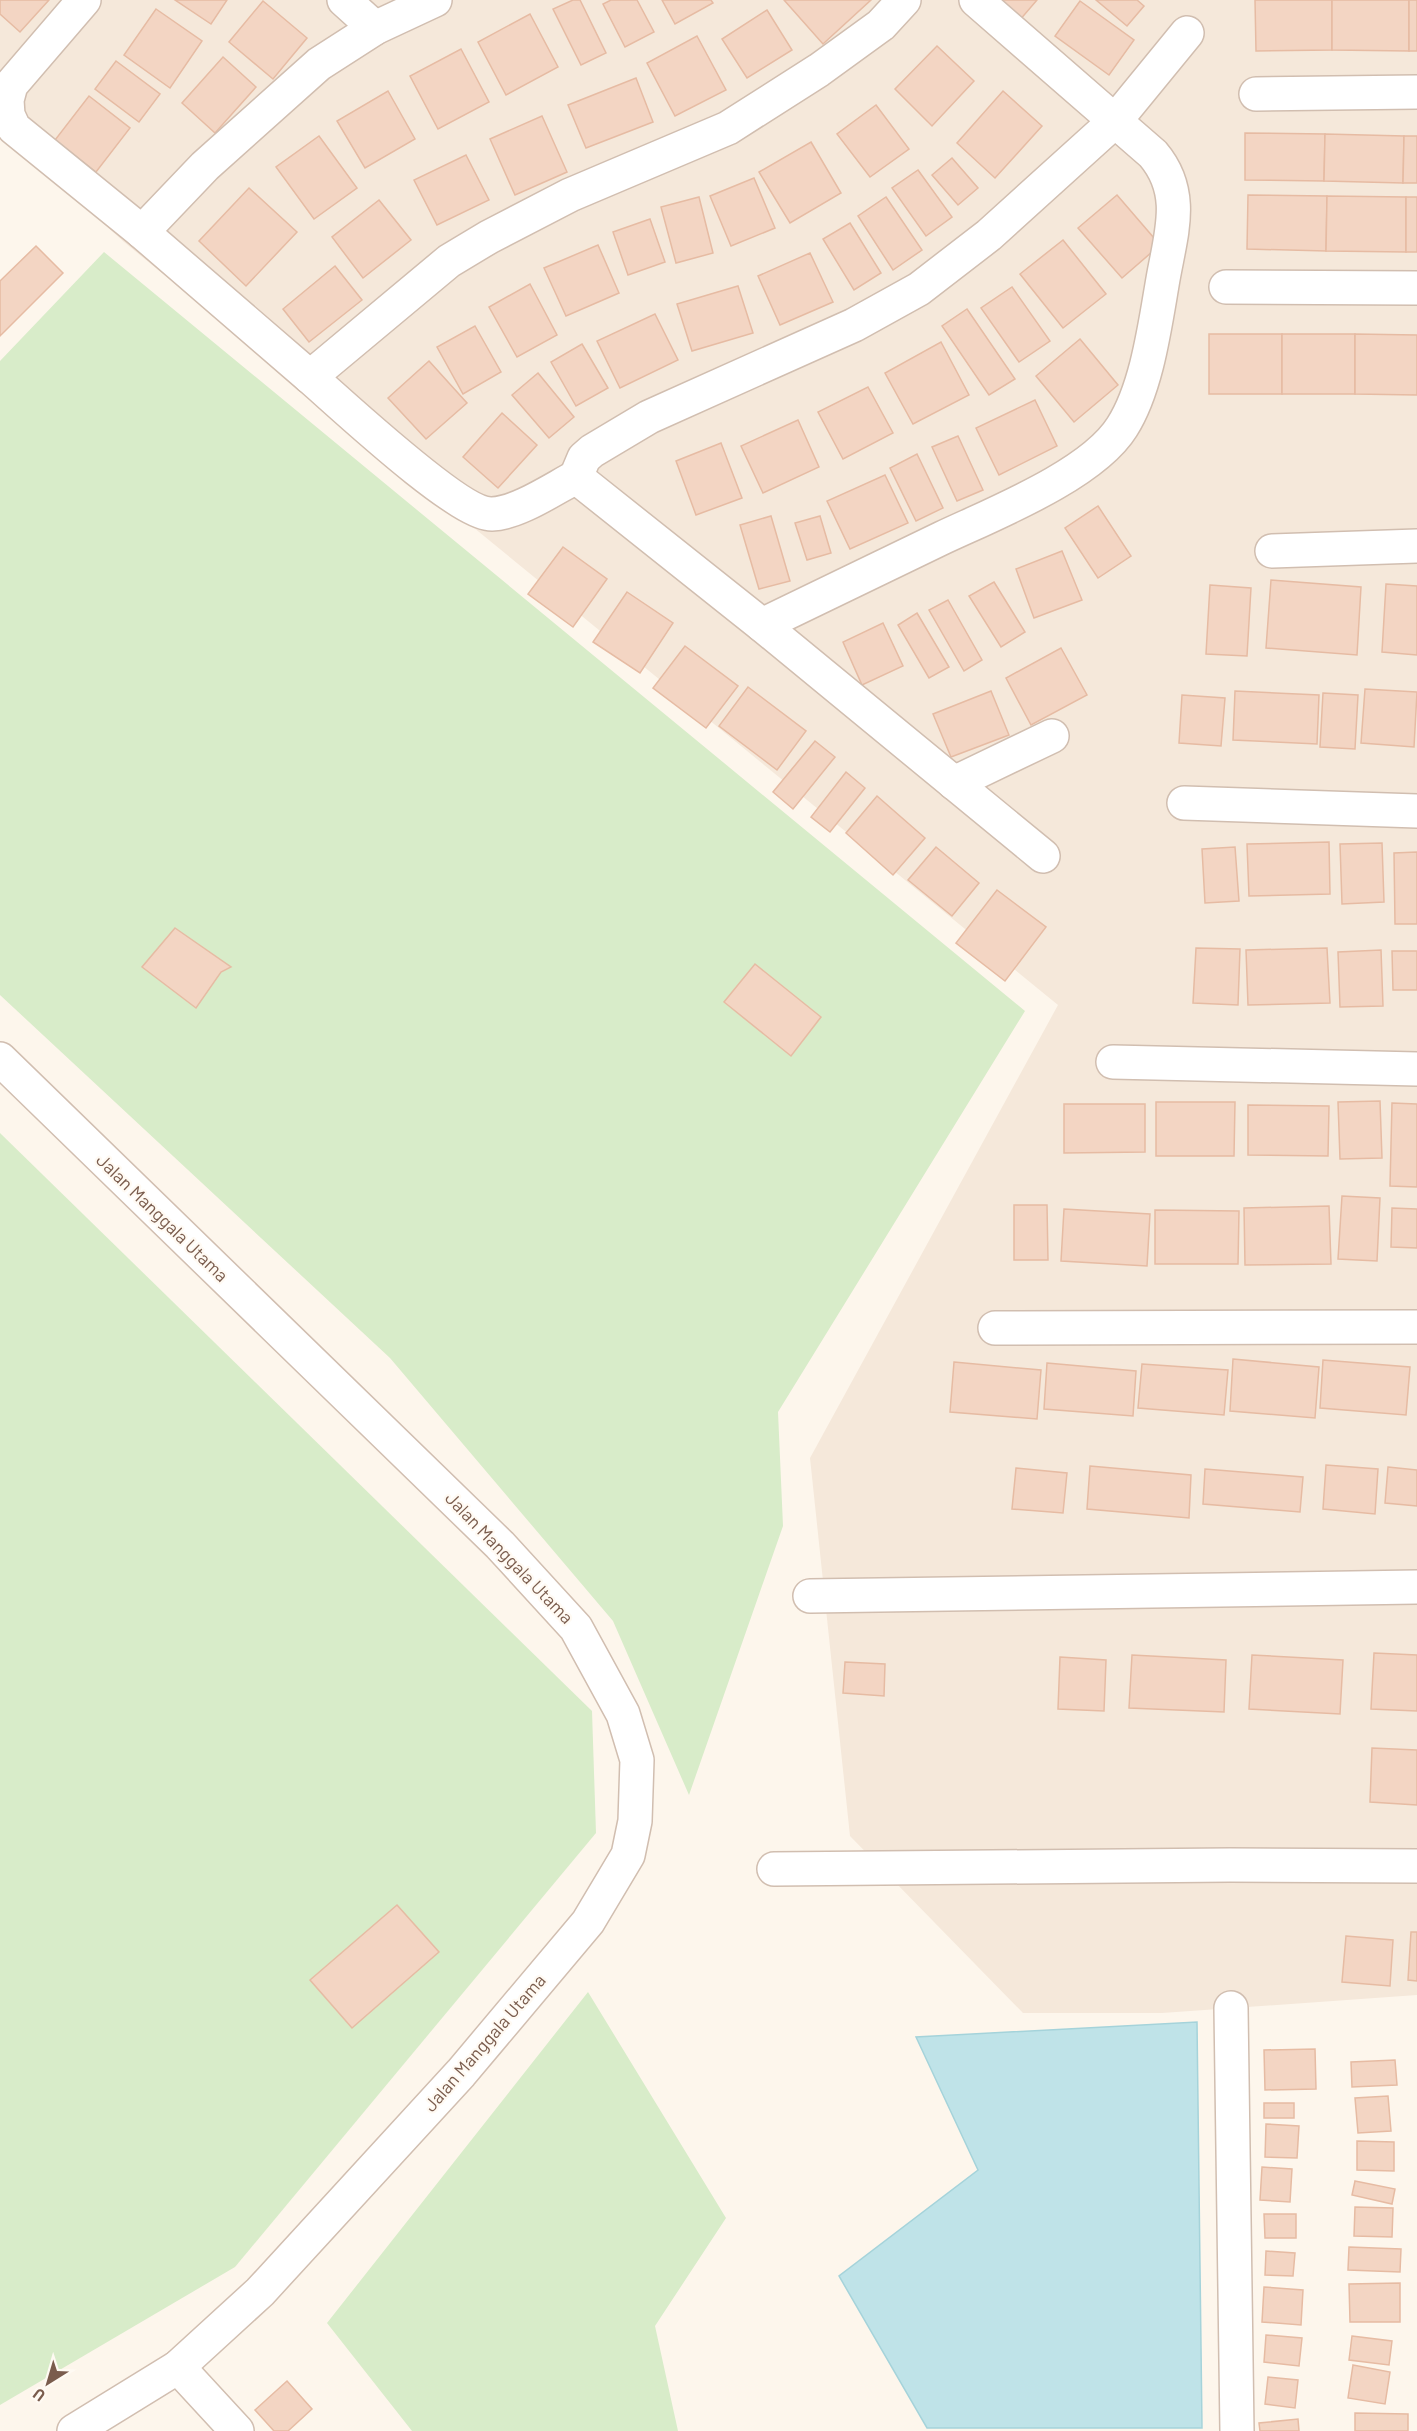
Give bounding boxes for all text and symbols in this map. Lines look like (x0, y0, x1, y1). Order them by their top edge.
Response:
street label: Jalan Manggala Utama (92, 1149, 233, 1286)
street label: Jalan Manggala Utama (441, 1487, 578, 1628)
street label: Jalan Manggala Utama (419, 1969, 550, 2116)
north arrow (18, 2353, 78, 2413)
text: U (29, 2385, 48, 2406)

